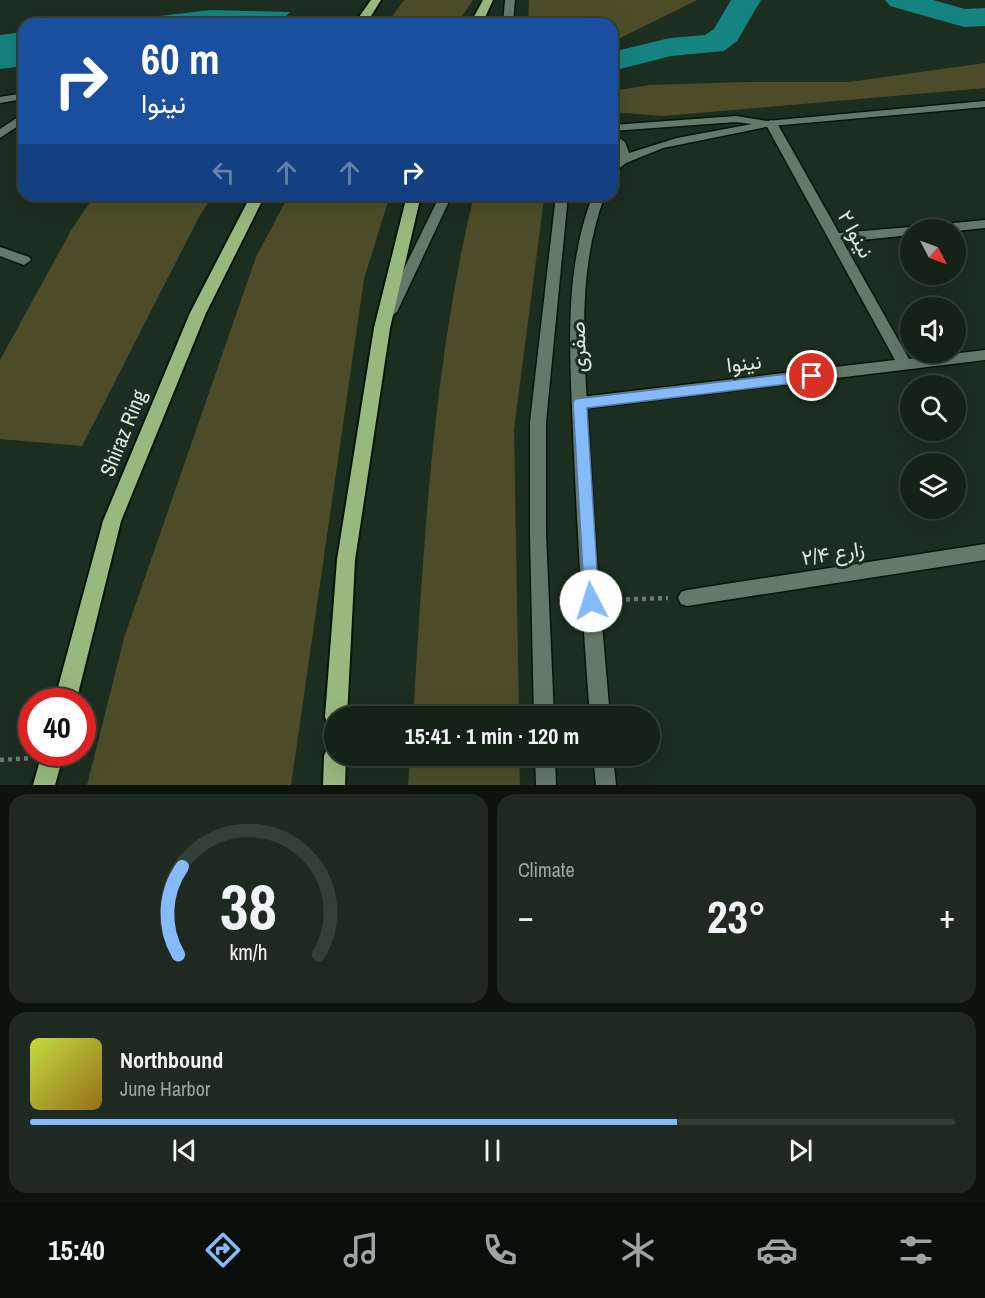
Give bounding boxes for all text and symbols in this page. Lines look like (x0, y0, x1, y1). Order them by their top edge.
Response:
text: 60 m (141, 31, 220, 87)
icon: right (42, 42, 120, 120)
text: نینوا (141, 85, 186, 121)
icon: left (207, 156, 240, 189)
icon: ahead (270, 156, 303, 189)
icon: ahead (333, 156, 366, 189)
icon: right (396, 156, 429, 189)
street label: ۲ نینوا (831, 205, 881, 263)
north arrow (900, 219, 966, 285)
map controls (900, 219, 966, 519)
button: sound (900, 297, 966, 363)
street label: صفری (563, 321, 593, 373)
street label: نینوا (725, 346, 763, 380)
pin (786, 350, 837, 401)
icon: arrive (795, 359, 828, 392)
button: search (900, 375, 966, 441)
street label: Shiraz Ring (93, 385, 154, 481)
button: layers (900, 453, 966, 519)
street label: ۲/۴ زارع (799, 534, 867, 572)
position arrow (559, 569, 623, 633)
speed limit sign: 40 (18, 688, 96, 766)
text: 15:41 · 1 min · 120 m (405, 721, 579, 751)
text: Climate (518, 856, 575, 883)
text: 38 (220, 864, 277, 948)
text: 23° (707, 886, 766, 947)
text: − (518, 894, 534, 938)
text: + (939, 894, 955, 938)
text: km/h (229, 939, 268, 968)
text: Northbound (120, 1045, 223, 1075)
text: June Harbor (120, 1075, 210, 1102)
icon: previous (168, 1134, 201, 1167)
icon: pause (476, 1134, 509, 1167)
icon: next (784, 1134, 817, 1167)
icon: directions (202, 1229, 244, 1271)
icon: music (340, 1229, 382, 1271)
icon: phone (479, 1229, 521, 1271)
icon: climate (617, 1229, 659, 1271)
icon: car (756, 1229, 798, 1271)
icon: filters (895, 1229, 937, 1271)
text: 15:40 (48, 1232, 105, 1268)

